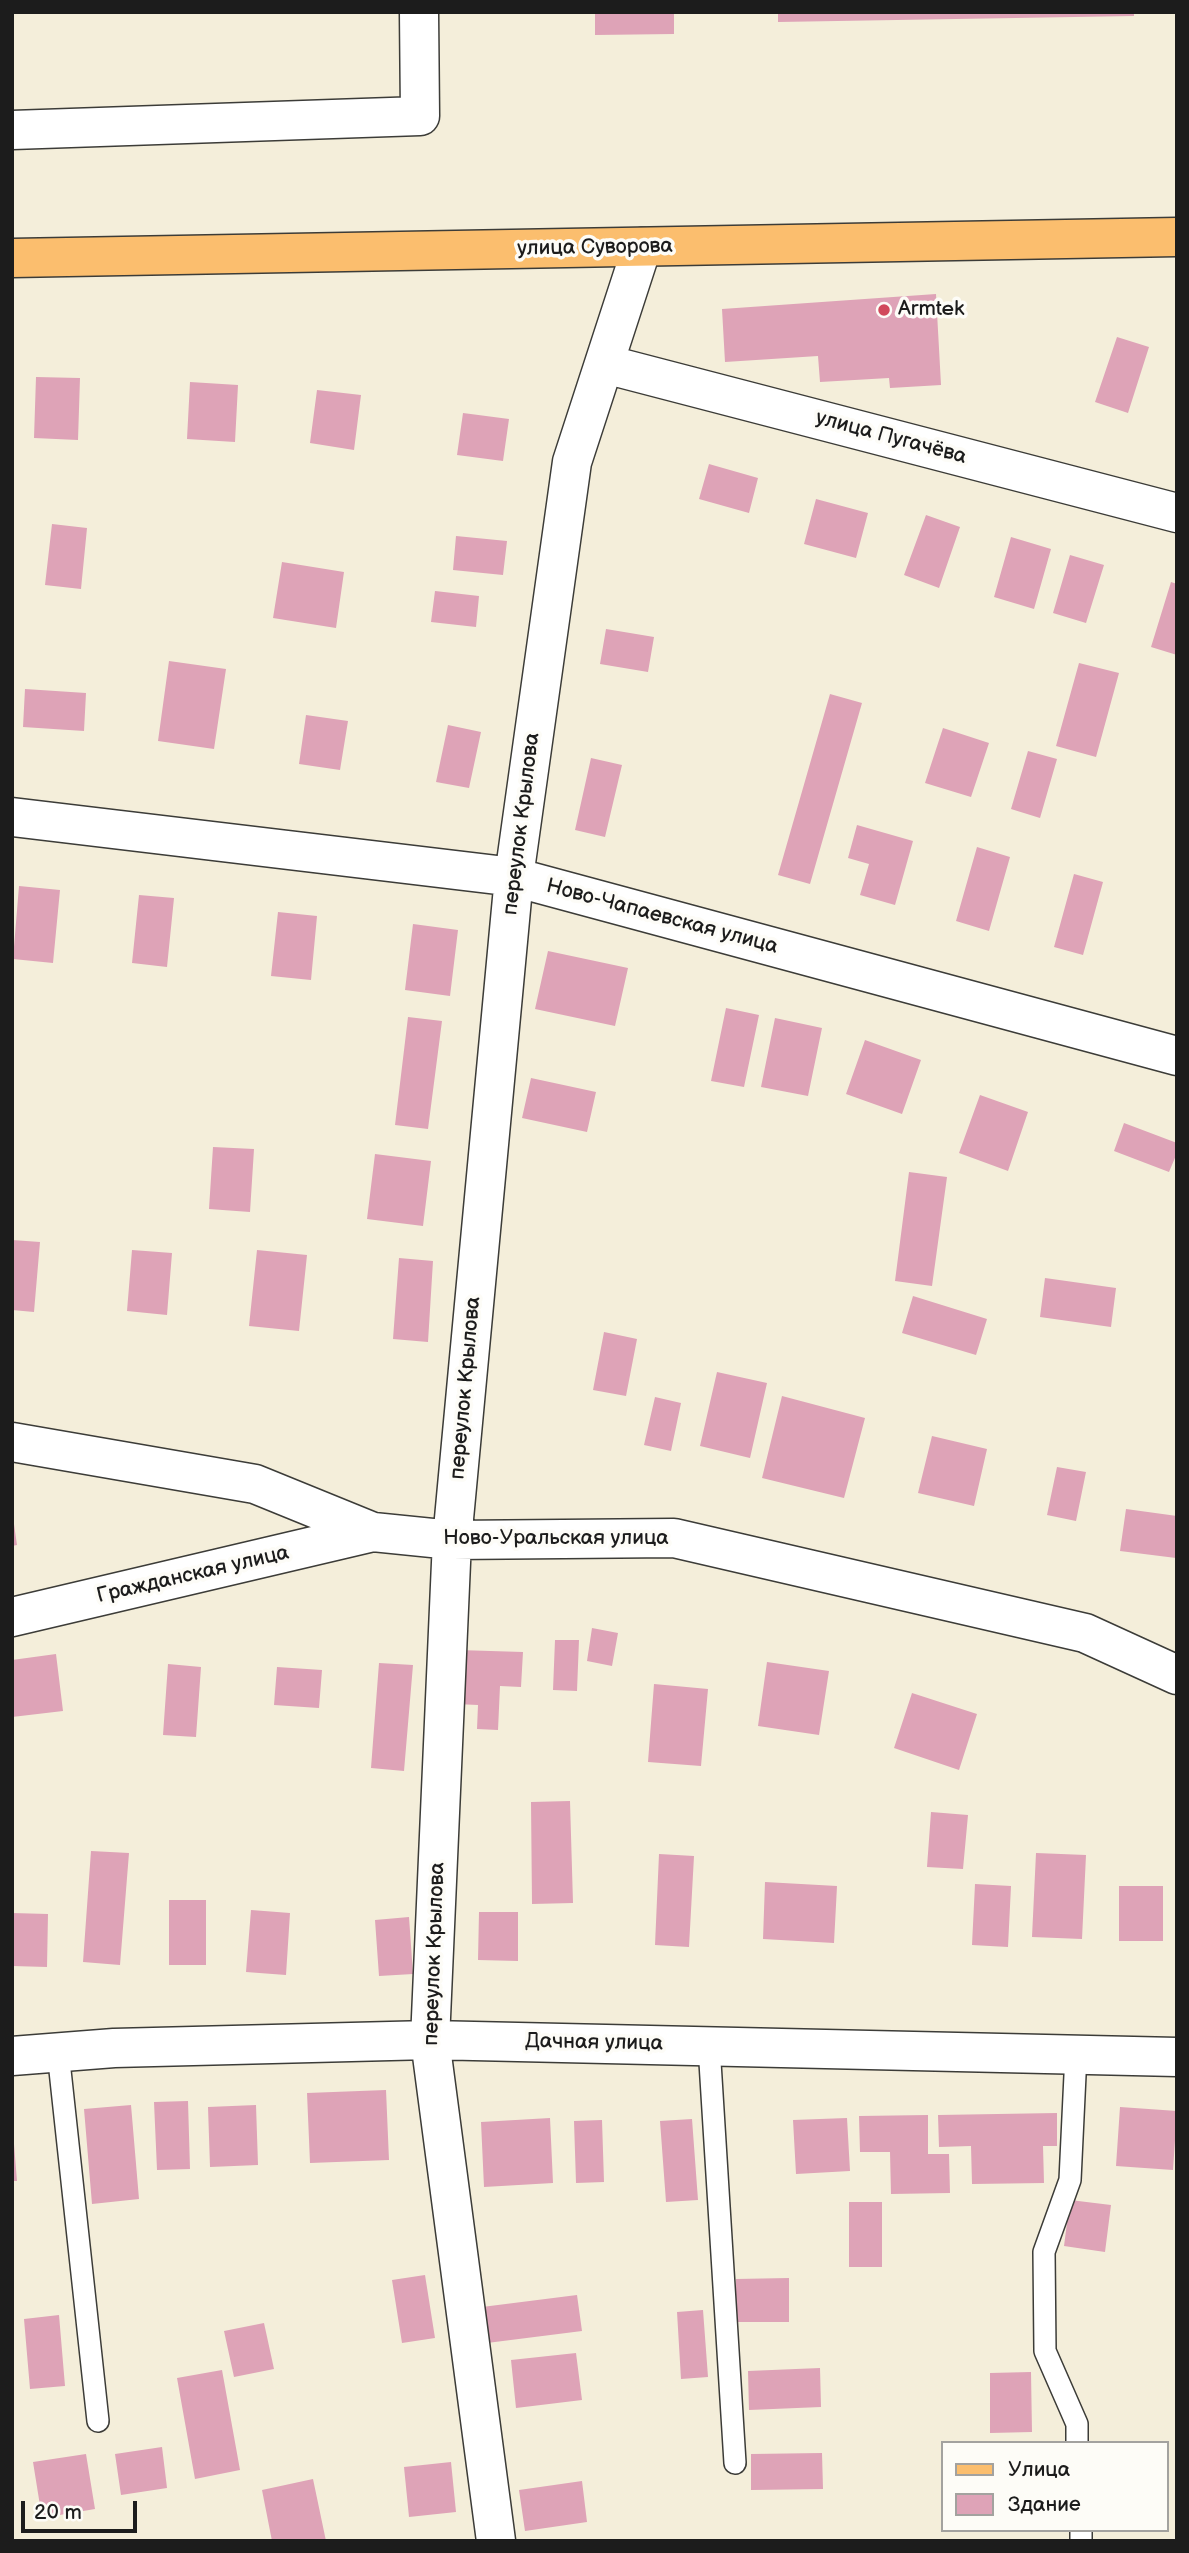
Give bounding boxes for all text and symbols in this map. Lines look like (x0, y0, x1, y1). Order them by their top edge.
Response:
street label: улица Суворова (517, 234, 673, 262)
place label: Armtek (898, 297, 964, 323)
marker: Armtek (876, 302, 892, 318)
street label: улица Пугачёва (813, 406, 969, 470)
street label: переулок Крылова (498, 731, 546, 917)
street label: Ново-Чапаевская улица (543, 874, 781, 960)
street label: переулок Крылова (445, 1295, 487, 1481)
street label: Ново-Уральская улица (443, 1526, 669, 1552)
street label: Гражданская улица (94, 1541, 292, 1609)
street label: переулок Крылова (419, 1862, 451, 2046)
street label: Дачная улица (525, 2029, 663, 2057)
legend (940, 2441, 1168, 2532)
text: Улица (1008, 2457, 1070, 2482)
scale bar (24, 2486, 140, 2530)
text: Здание (1008, 2492, 1081, 2517)
text: 20 m (34, 2500, 82, 2525)

